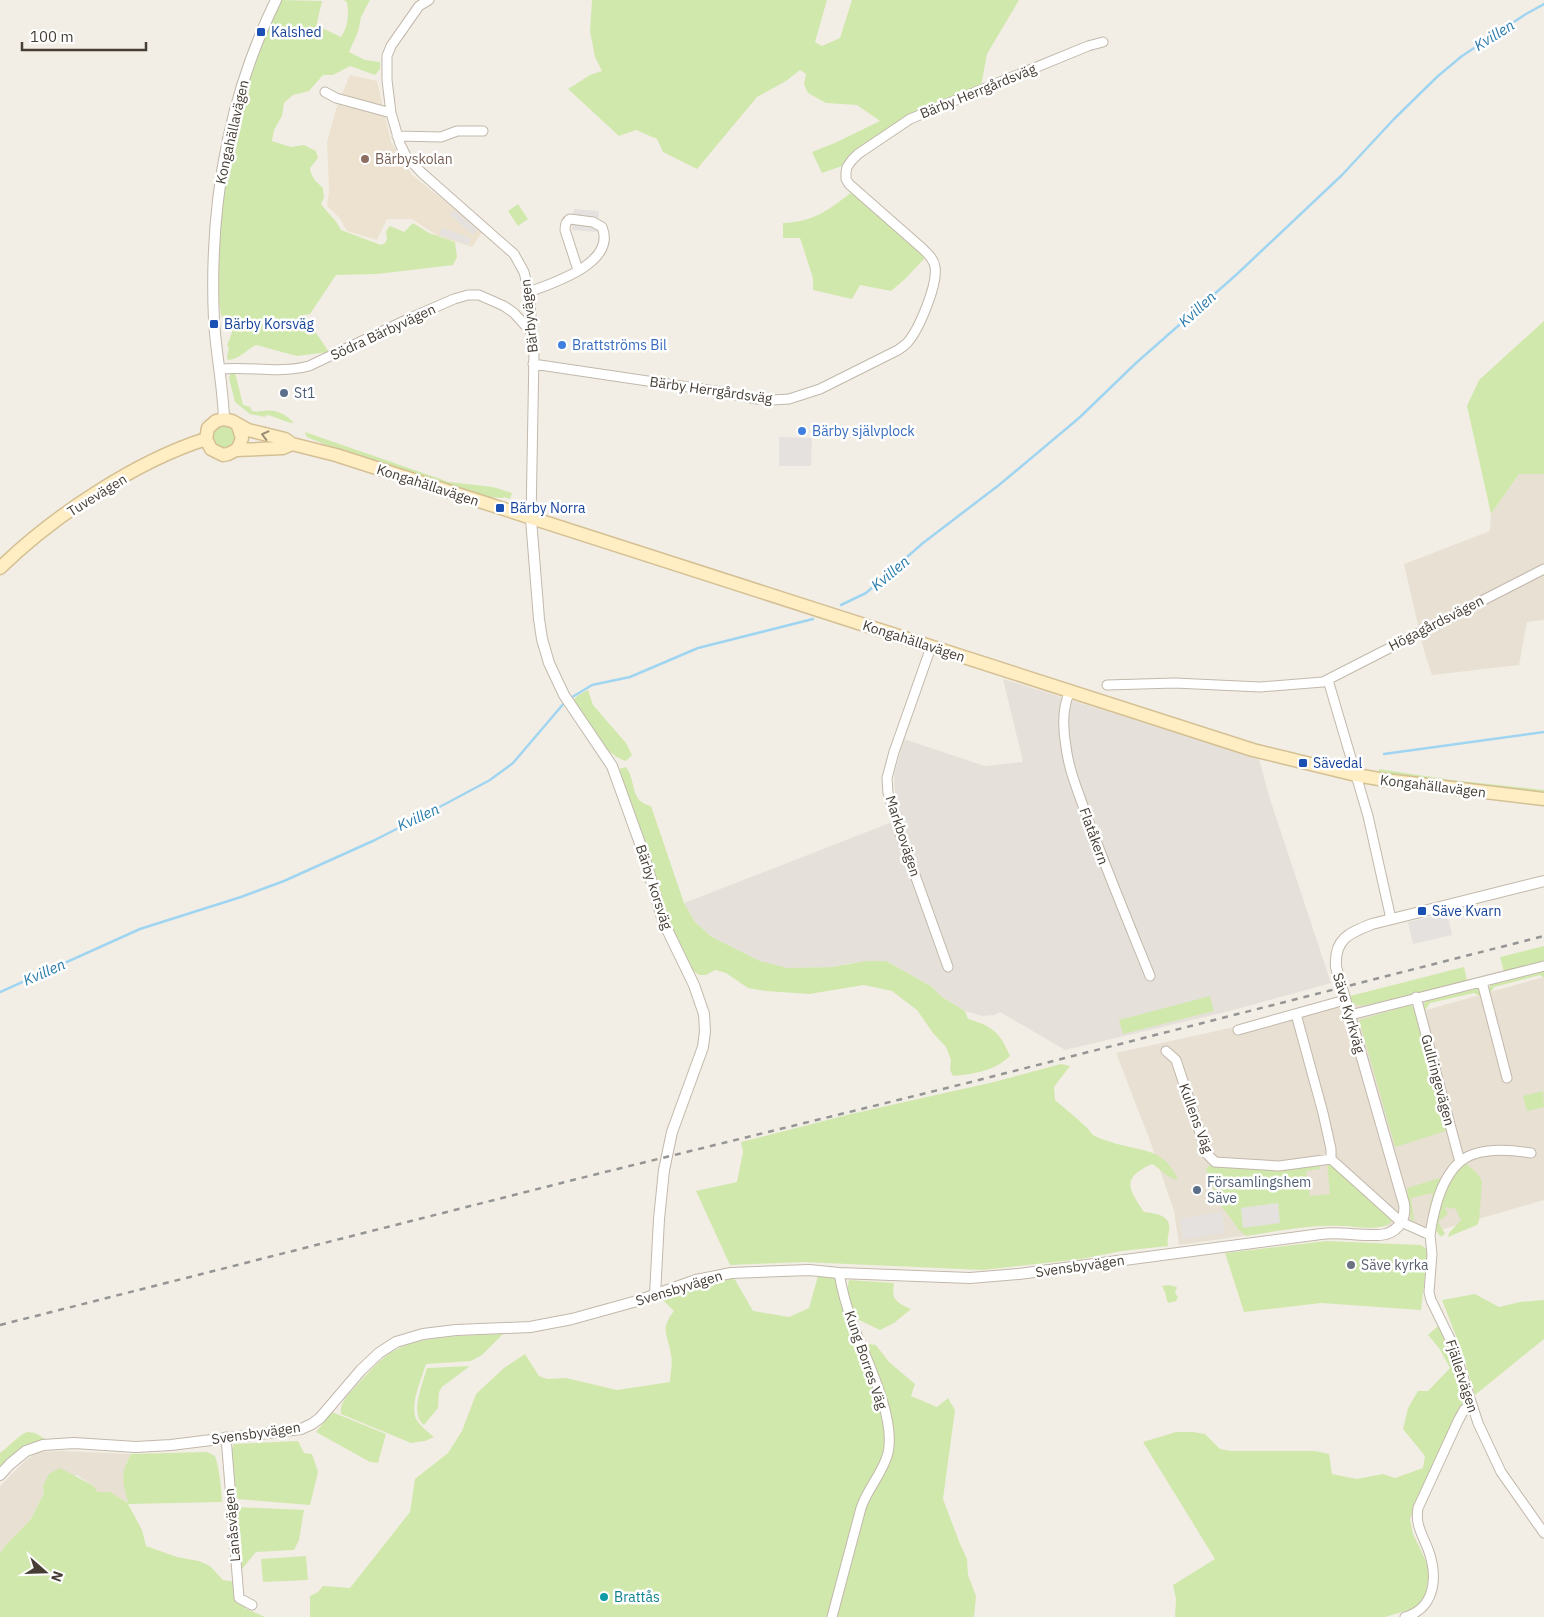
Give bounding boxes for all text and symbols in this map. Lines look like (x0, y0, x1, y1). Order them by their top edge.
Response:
water label: Kvillen (1470, 15, 1518, 55)
scale bar (22, 20, 146, 52)
place label: Kalshed (271, 23, 322, 41)
marker: Kalshed (255, 26, 267, 38)
text: 100 m (30, 27, 74, 46)
street label: Bärby Herrgårdsväg (917, 59, 1039, 123)
street label: Kongahällavägen (211, 78, 253, 186)
place label: Bärbyskolan (375, 150, 453, 168)
marker: Bärbyskolan (359, 153, 371, 165)
street label: Bärbyvägen (516, 278, 542, 354)
water label: Kvillen (1174, 287, 1220, 331)
street label: Södra Bärbyvägen (328, 300, 438, 364)
place label: Bärby Korsväg (224, 315, 314, 333)
marker: Bärby Korsväg (208, 318, 220, 330)
place label: Brattströms Bil (572, 336, 667, 354)
marker: Brattströms Bil (556, 339, 568, 351)
street label: Bärby Herrgårdsväg (648, 372, 774, 408)
place label: St1 (294, 384, 315, 402)
marker: St1 (278, 387, 290, 399)
place label: Bärby självplock (812, 422, 915, 440)
marker: Bärby självplock (796, 425, 808, 437)
one-way arrow (260, 430, 269, 441)
street label: Kongahällavägen (374, 460, 482, 510)
street label: Tuvevägen (64, 470, 130, 520)
place label: Bärby Norra (510, 499, 586, 517)
marker: Bärby Norra (494, 502, 506, 514)
water label: Kvillen (867, 551, 913, 595)
street label: Högagårdsvägen (1385, 591, 1487, 655)
street label: Kongahällavägen (860, 616, 968, 666)
place label: Sävedal (1313, 754, 1363, 772)
marker: Sävedal (1297, 757, 1309, 769)
street label: Kongahällavägen (1379, 771, 1487, 801)
street label: Markbovägen (881, 793, 925, 879)
water label: Kvillen (394, 799, 442, 835)
street label: Flatåkern (1075, 805, 1113, 867)
street label: Bärby korsväg (632, 842, 676, 932)
place label: Säve Kvarn (1432, 902, 1501, 920)
marker: Säve Kvarn (1416, 905, 1428, 917)
water label: Kvillen (20, 954, 68, 990)
street label: Säve Kyrkväg (1329, 971, 1369, 1056)
street label: Gullringevägen (1417, 1032, 1459, 1128)
street label: Kullens Väg (1175, 1081, 1217, 1156)
place label: Församlingshem Säve (1207, 1173, 1311, 1207)
marker: Församlingshem Säve (1191, 1184, 1203, 1196)
street label: Svensbyvägen (1034, 1251, 1126, 1281)
place label: Säve kyrka (1361, 1256, 1429, 1274)
marker: Säve kyrka (1345, 1259, 1357, 1271)
street label: Svensbyvägen (634, 1266, 724, 1310)
street label: Kung Borres Väg (841, 1308, 892, 1412)
street label: Fjälletvägen (1442, 1337, 1482, 1415)
street label: Svensbyvägen (210, 1418, 302, 1448)
street label: Lanåsvägen (220, 1487, 244, 1563)
north arrow (20, 1547, 70, 1597)
text: N (47, 1569, 67, 1584)
place label: Brattås (614, 1588, 660, 1606)
marker: Brattås (598, 1591, 610, 1603)

